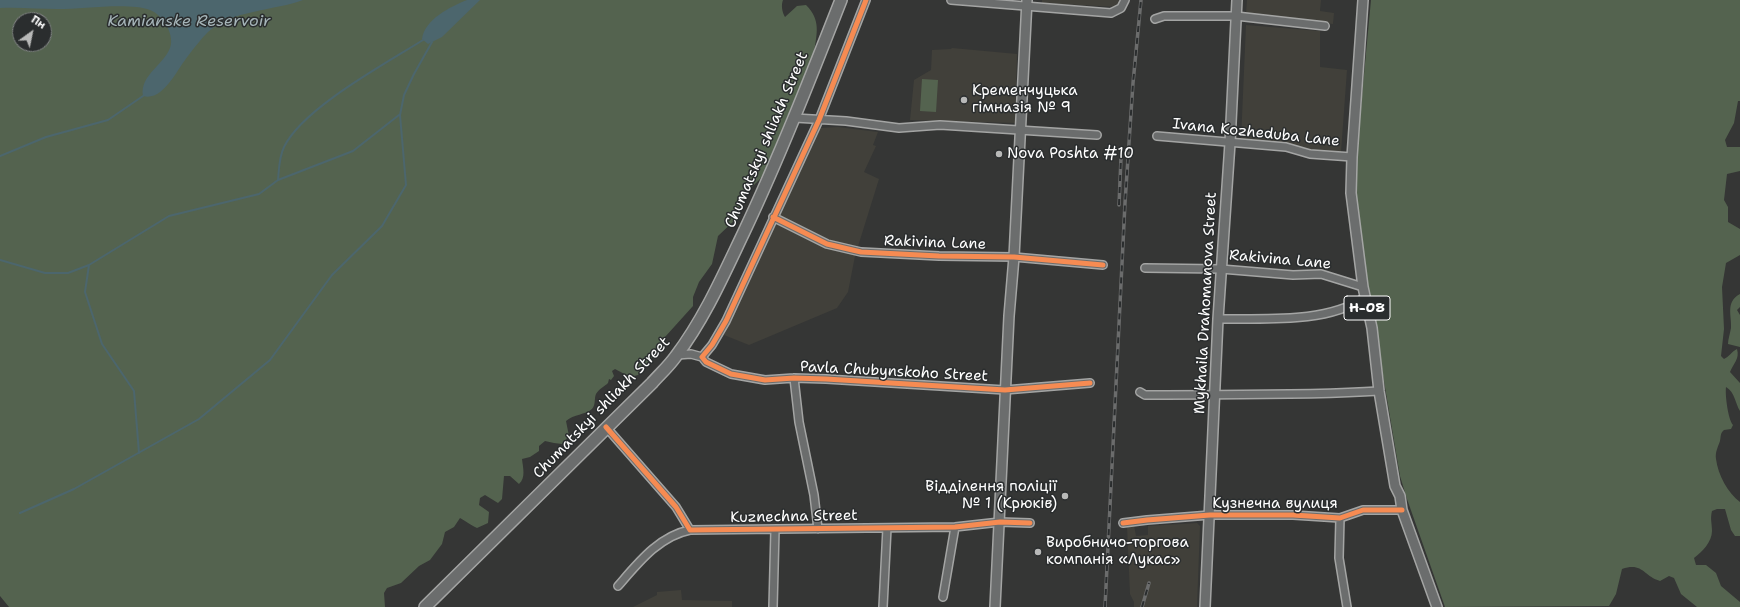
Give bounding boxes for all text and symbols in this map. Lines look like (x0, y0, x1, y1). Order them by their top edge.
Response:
north arrow (12, 12, 52, 52)
text: Пн (28, 12, 48, 33)
water label: Kamianske Reservoir (107, 12, 271, 32)
street label: Chumatskyi shliakh Street (722, 49, 812, 231)
place label: Кременчуцька гімназія № 9 (972, 82, 1078, 117)
marker: Кременчуцька гімназія № 9 (959, 95, 969, 105)
street label: Ivana Kozheduba Lane (1172, 115, 1340, 151)
place label: Nova Poshta #10 (1007, 145, 1134, 163)
marker: Nova Poshta #10 (994, 149, 1004, 159)
street label: Mykhaila Drahomanova Street (1191, 191, 1221, 415)
street label: Rakivina Lane (884, 232, 986, 254)
street label: Rakivina Lane (1228, 247, 1332, 273)
road number: Н-08 (1344, 296, 1390, 320)
street label: Chumatskyi shliakh Street (530, 334, 674, 482)
street label: Pavla Chubynskoho Street (799, 358, 989, 386)
place label: Відділення поліції № 1 (Крюків) (925, 478, 1057, 513)
marker: Відділення поліції № 1 (Крюків) (1060, 491, 1070, 501)
street label: Кузнечна вулиця (1212, 495, 1338, 513)
street label: Kuznechna Street (730, 507, 858, 527)
place label: Виробничо-торгова компанія «Лукас» (1046, 534, 1189, 569)
marker: Виробничо-торгова компанія «Лукас» (1033, 547, 1043, 557)

